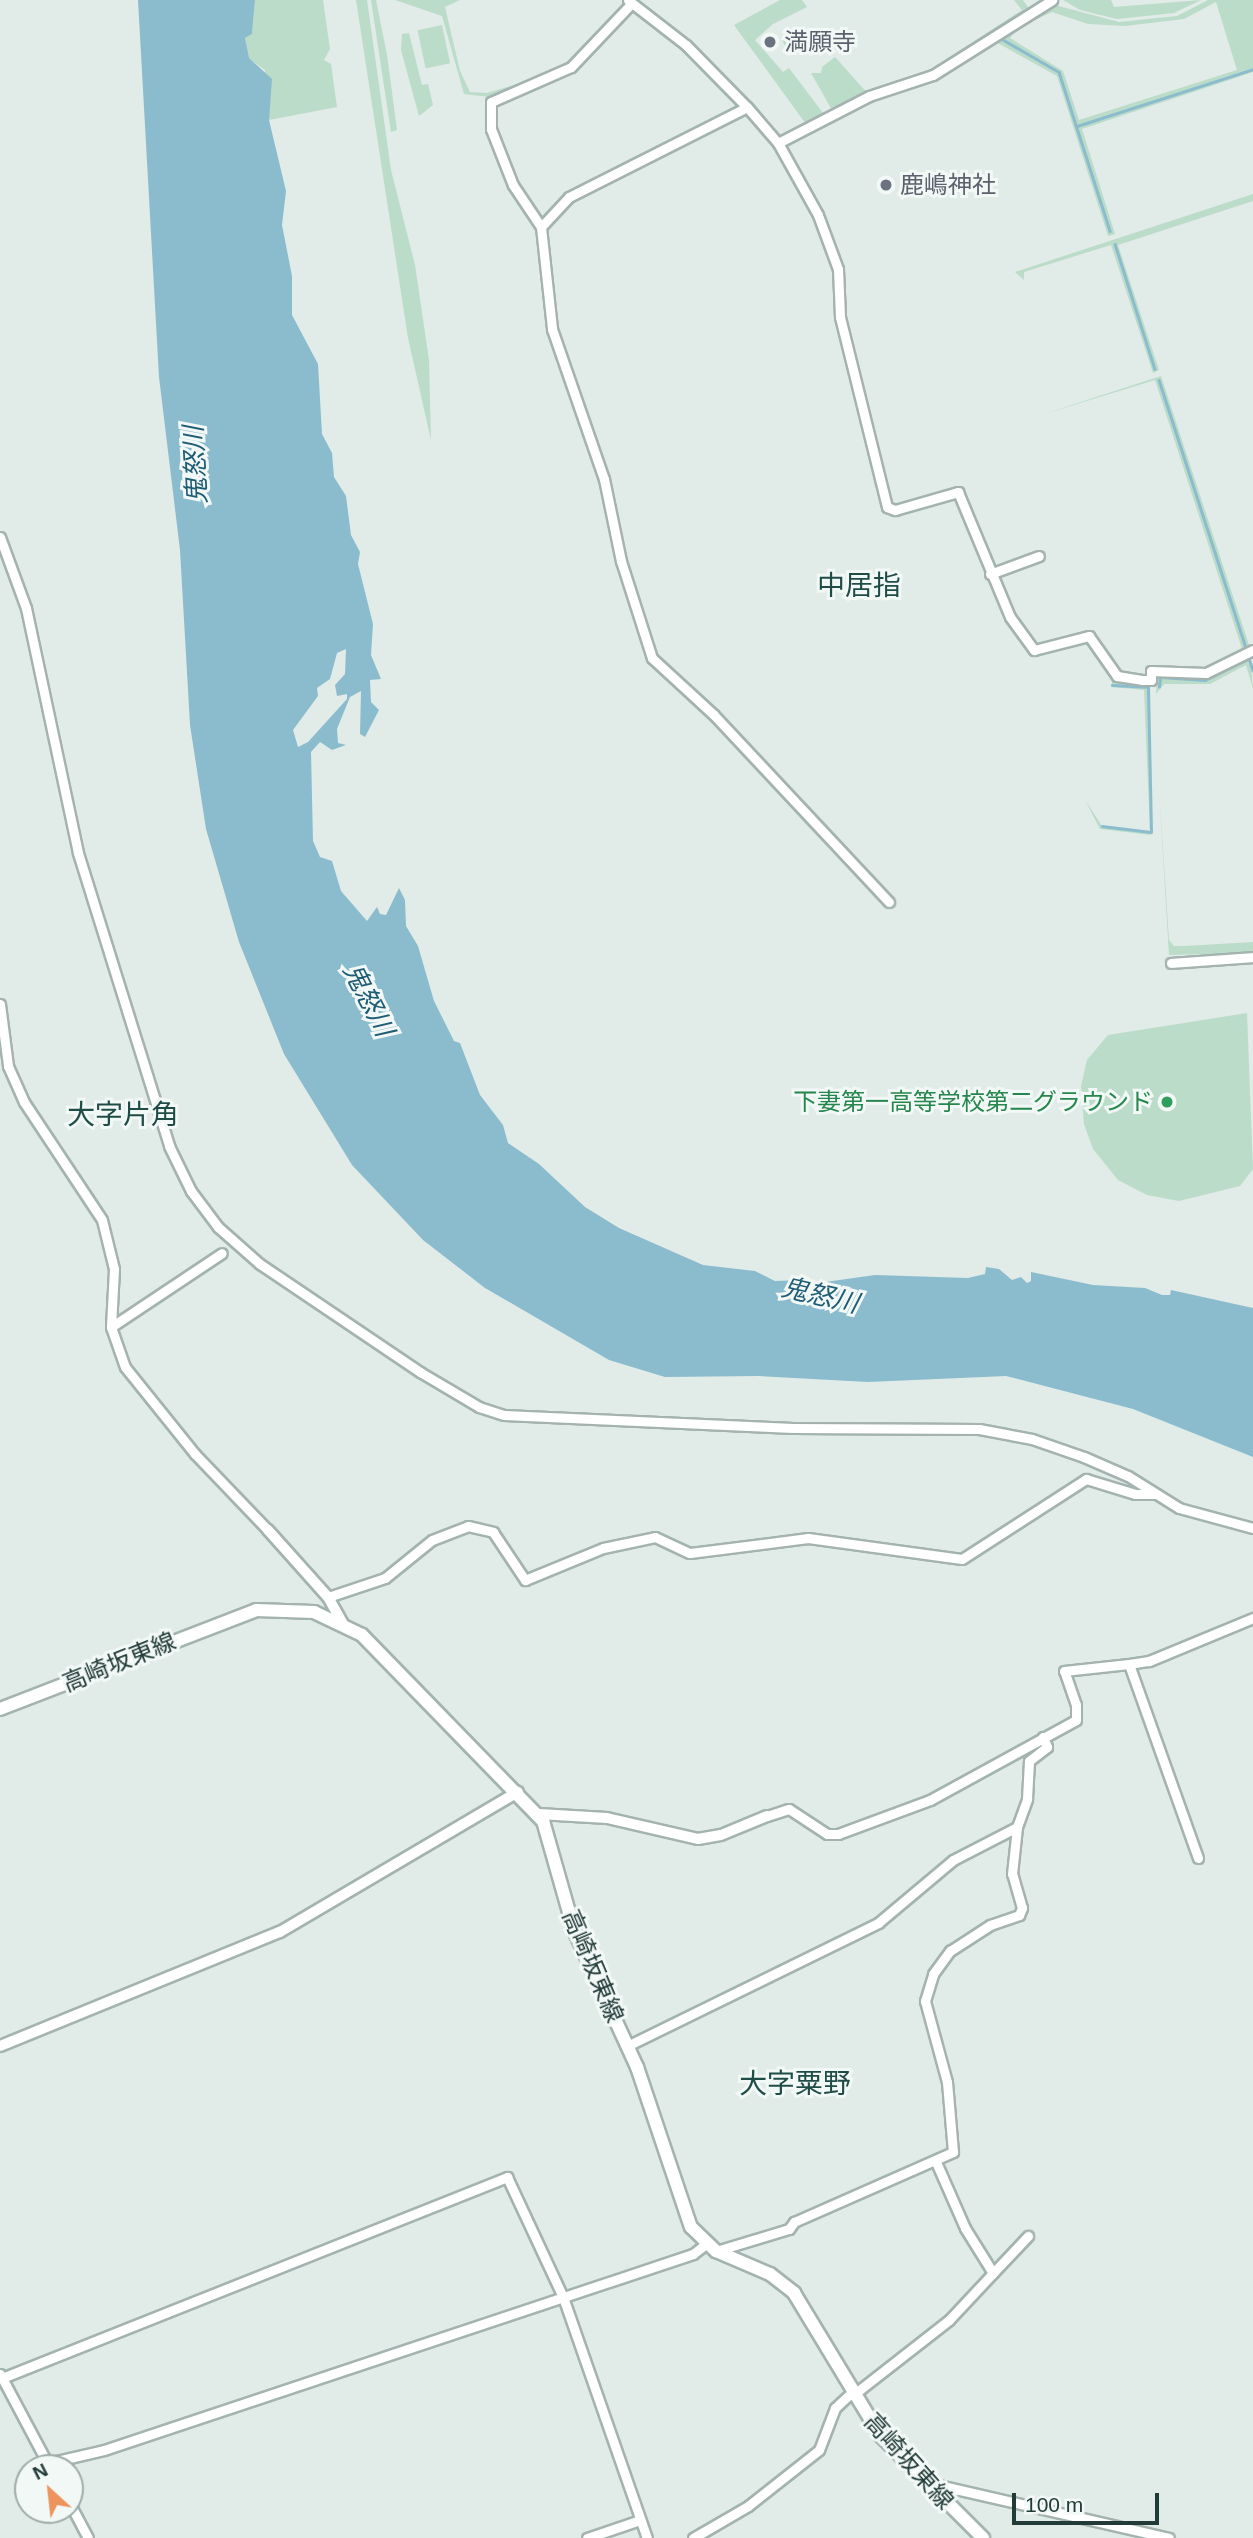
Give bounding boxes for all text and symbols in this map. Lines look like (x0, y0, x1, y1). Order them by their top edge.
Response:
place label: 満願寺 (784, 28, 856, 56)
marker: 満願寺 (762, 34, 778, 50)
place label: 鹿嶋神社 (900, 171, 996, 199)
marker: 鹿嶋神社 (878, 177, 894, 193)
water label: 鬼怒川 (178, 425, 214, 505)
district label: 中居指 (817, 569, 901, 603)
water label: 鬼怒川 (336, 958, 400, 1042)
place label: 下妻第一高等学校第二グラウンド (793, 1088, 1153, 1116)
marker: 下妻第一高等学校第二グラウンド (1159, 1094, 1175, 1110)
district label: 大字片角 (67, 1098, 179, 1132)
water label: 鬼怒川 (778, 1272, 862, 1320)
street label: 高崎坂東線 (58, 1626, 180, 1698)
street label: 高崎坂東線 (556, 1905, 630, 2027)
district label: 大字粟野 (739, 2067, 851, 2101)
street label: 高崎坂東線 (858, 2407, 960, 2515)
north arrow (14, 2454, 84, 2524)
text: N (29, 2459, 51, 2484)
scale bar (1015, 2478, 1162, 2522)
text: 100 m (1025, 2493, 1083, 2516)

